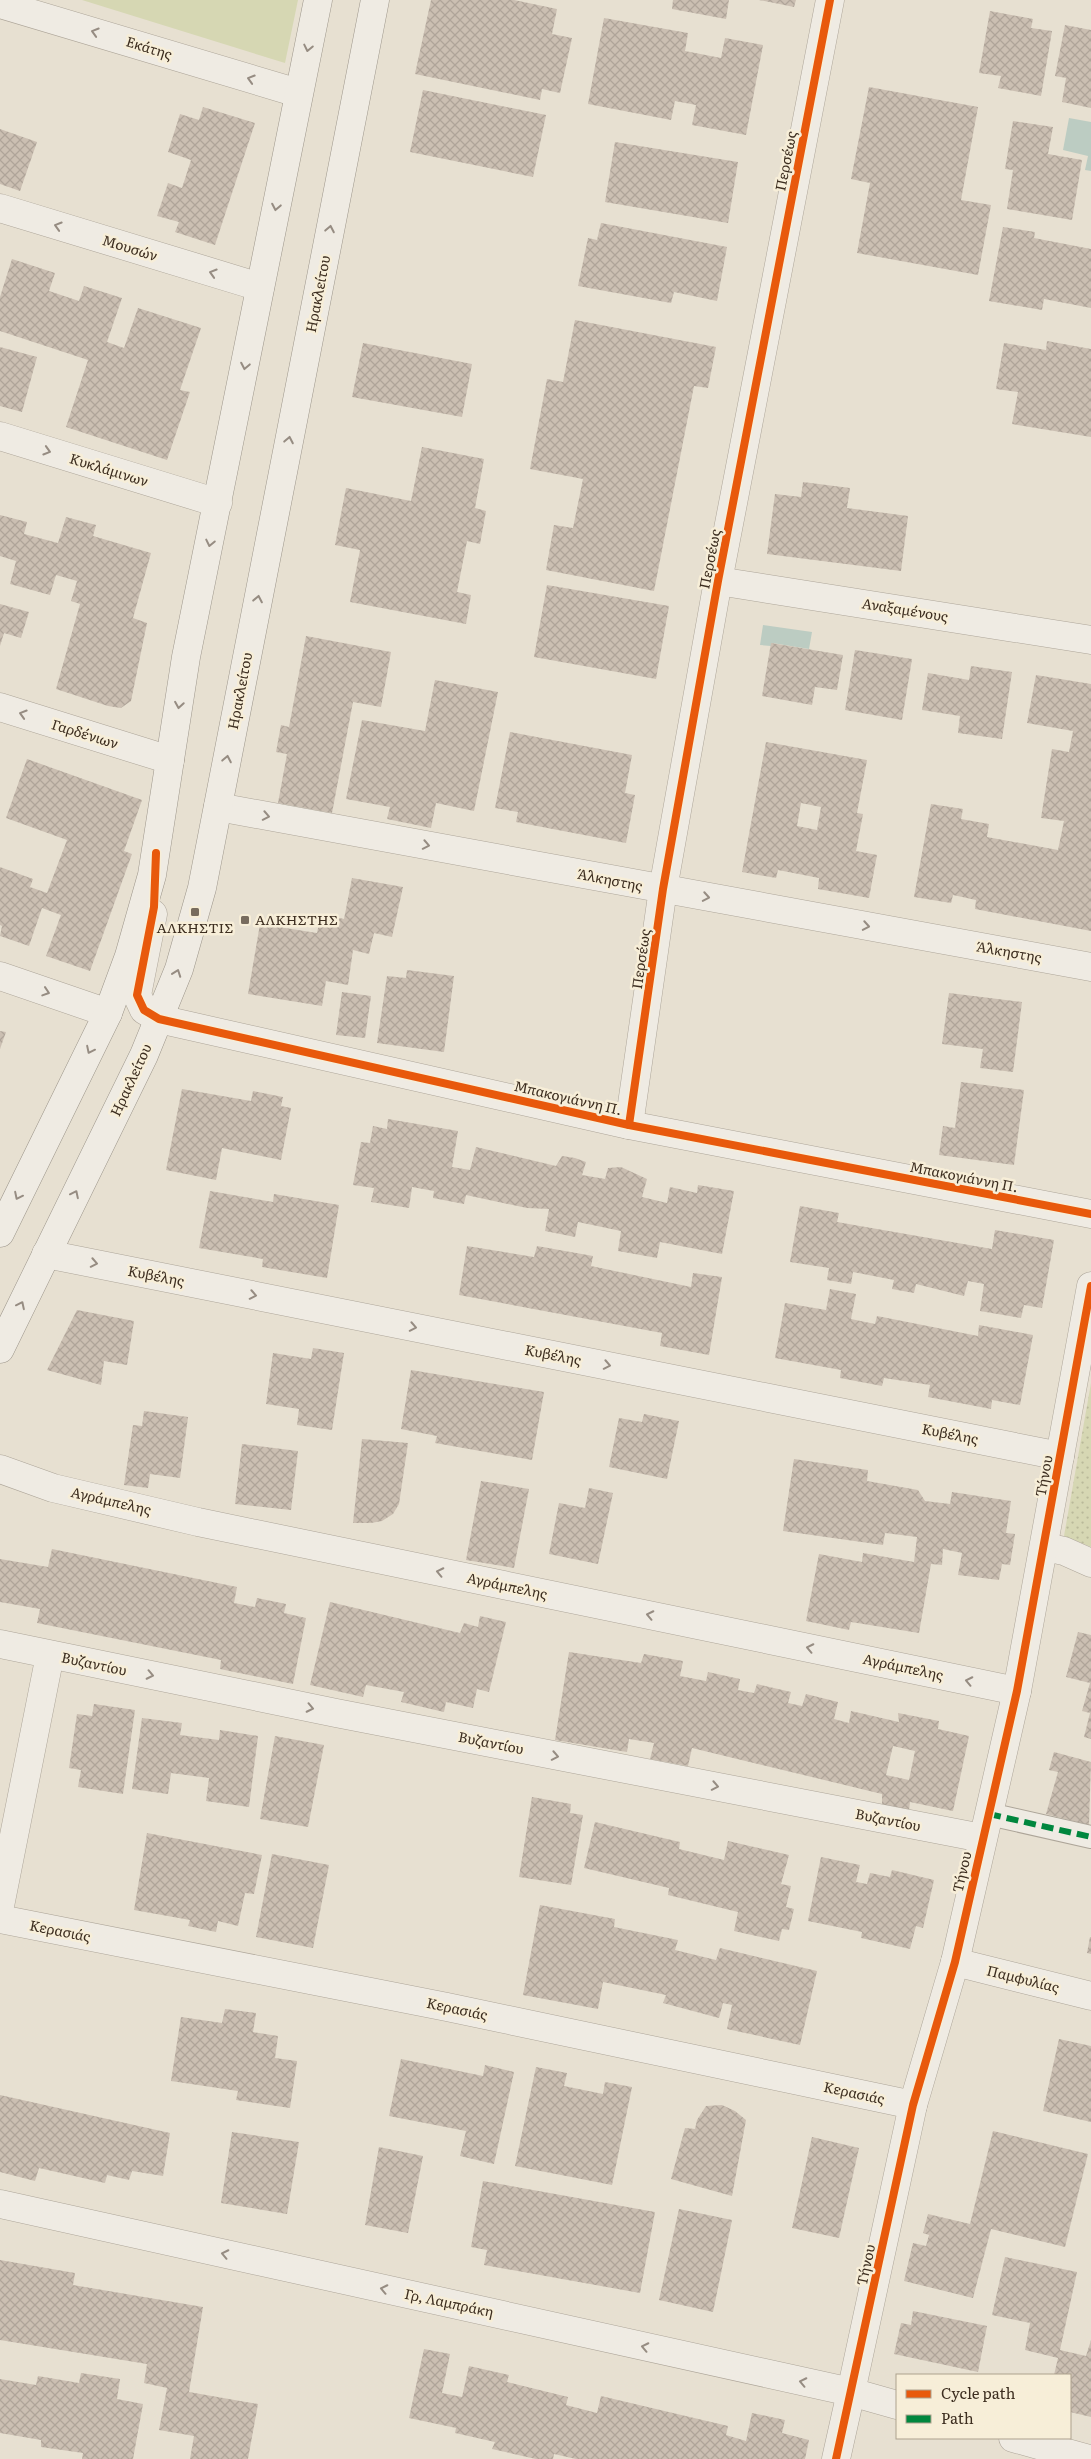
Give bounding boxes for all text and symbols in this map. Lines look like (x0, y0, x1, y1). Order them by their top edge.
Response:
one-way arrow (92, 28, 100, 38)
street label: Εκάτης (124, 31, 175, 64)
one-way arrow (303, 43, 313, 52)
one-way arrow (247, 74, 256, 84)
street label: Περσέως (769, 129, 801, 192)
one-way arrow (271, 203, 281, 211)
one-way arrow (54, 221, 63, 231)
one-way arrow (325, 224, 335, 233)
street label: Μουσών (100, 229, 160, 265)
street label: Ηρακλείτου (300, 254, 334, 334)
one-way arrow (210, 269, 218, 279)
one-way arrow (240, 362, 250, 371)
one-way arrow (284, 436, 294, 444)
one-way arrow (42, 445, 50, 455)
street label: Κυκλάμινων (67, 448, 151, 491)
street label: Περσέως (693, 527, 725, 590)
one-way arrow (205, 539, 215, 547)
street label: Αναξαμένους (861, 592, 950, 626)
one-way arrow (253, 595, 263, 604)
street label: Ηρακλείτου (222, 651, 256, 731)
one-way arrow (174, 701, 184, 709)
one-way arrow (20, 710, 28, 720)
street label: Γαρδένιων (49, 713, 121, 753)
one-way arrow (222, 755, 232, 763)
one-way arrow (262, 810, 270, 820)
one-way arrow (421, 840, 430, 850)
street label: Άλκηστης (576, 863, 644, 895)
one-way arrow (702, 892, 710, 902)
marker: ΑΛΚΗΣΤΙΣ (189, 906, 201, 918)
place label: ΑΛΚΗΣΤΗΣ (255, 909, 338, 929)
marker: ΑΛΚΗΣΤΗΣ (239, 914, 251, 926)
place label: ΑΛΚΗΣΤΙΣ (156, 917, 234, 937)
one-way arrow (862, 921, 870, 931)
street label: Περσέως (626, 927, 654, 990)
street label: Άλκηστης (975, 935, 1043, 967)
one-way arrow (171, 970, 181, 978)
one-way arrow (42, 986, 50, 996)
street label: Ηρακλείτου (104, 1040, 156, 1119)
one-way arrow (85, 1045, 96, 1054)
street label: Μπακογιάννη Π. (512, 1075, 624, 1119)
street label: Μπακογιάννη Π. (908, 1156, 1020, 1196)
one-way arrow (69, 1190, 80, 1199)
one-way arrow (14, 1191, 25, 1200)
one-way arrow (90, 1258, 99, 1268)
street label: Κυβέλης (126, 1260, 186, 1290)
one-way arrow (249, 1289, 258, 1300)
one-way arrow (15, 1301, 26, 1310)
one-way arrow (408, 1321, 417, 1331)
street label: Κυβέλης (523, 1339, 583, 1369)
one-way arrow (602, 1360, 611, 1370)
street label: Κυβέλης (920, 1418, 980, 1448)
street label: Τήνου (1030, 1454, 1056, 1498)
street label: Αγράμπελης (69, 1481, 153, 1519)
one-way arrow (435, 1567, 444, 1578)
street label: Αγράμπελης (465, 1567, 549, 1603)
one-way arrow (646, 1610, 655, 1621)
one-way arrow (805, 1643, 814, 1654)
street label: Βυζαντίου (60, 1646, 129, 1680)
street label: Αγράμπελης (861, 1648, 945, 1684)
one-way arrow (146, 1670, 155, 1680)
one-way arrow (964, 1676, 973, 1687)
one-way arrow (305, 1702, 314, 1713)
street label: Βυζαντίου (457, 1726, 526, 1758)
one-way arrow (551, 1750, 559, 1760)
one-way arrow (710, 1781, 719, 1791)
street label: Βυζαντίου (854, 1803, 923, 1835)
street label: Τήνου (947, 1849, 975, 1894)
street label: Κερασιάς (28, 1914, 92, 1946)
street label: Παμφυλίας (985, 1959, 1062, 1997)
street label: Κερασιάς (425, 1992, 490, 2024)
street label: Κερασιάς (822, 2076, 887, 2108)
street label: Τήνου (851, 2242, 879, 2287)
one-way arrow (221, 2249, 229, 2260)
street label: Γρ, Λαμπράκη (403, 2283, 496, 2321)
one-way arrow (379, 2284, 388, 2295)
one-way arrow (640, 2342, 649, 2353)
legend (896, 2374, 1071, 2439)
one-way arrow (799, 2377, 808, 2388)
text: Cycle path (941, 2381, 1016, 2404)
text: Path (941, 2406, 974, 2429)

